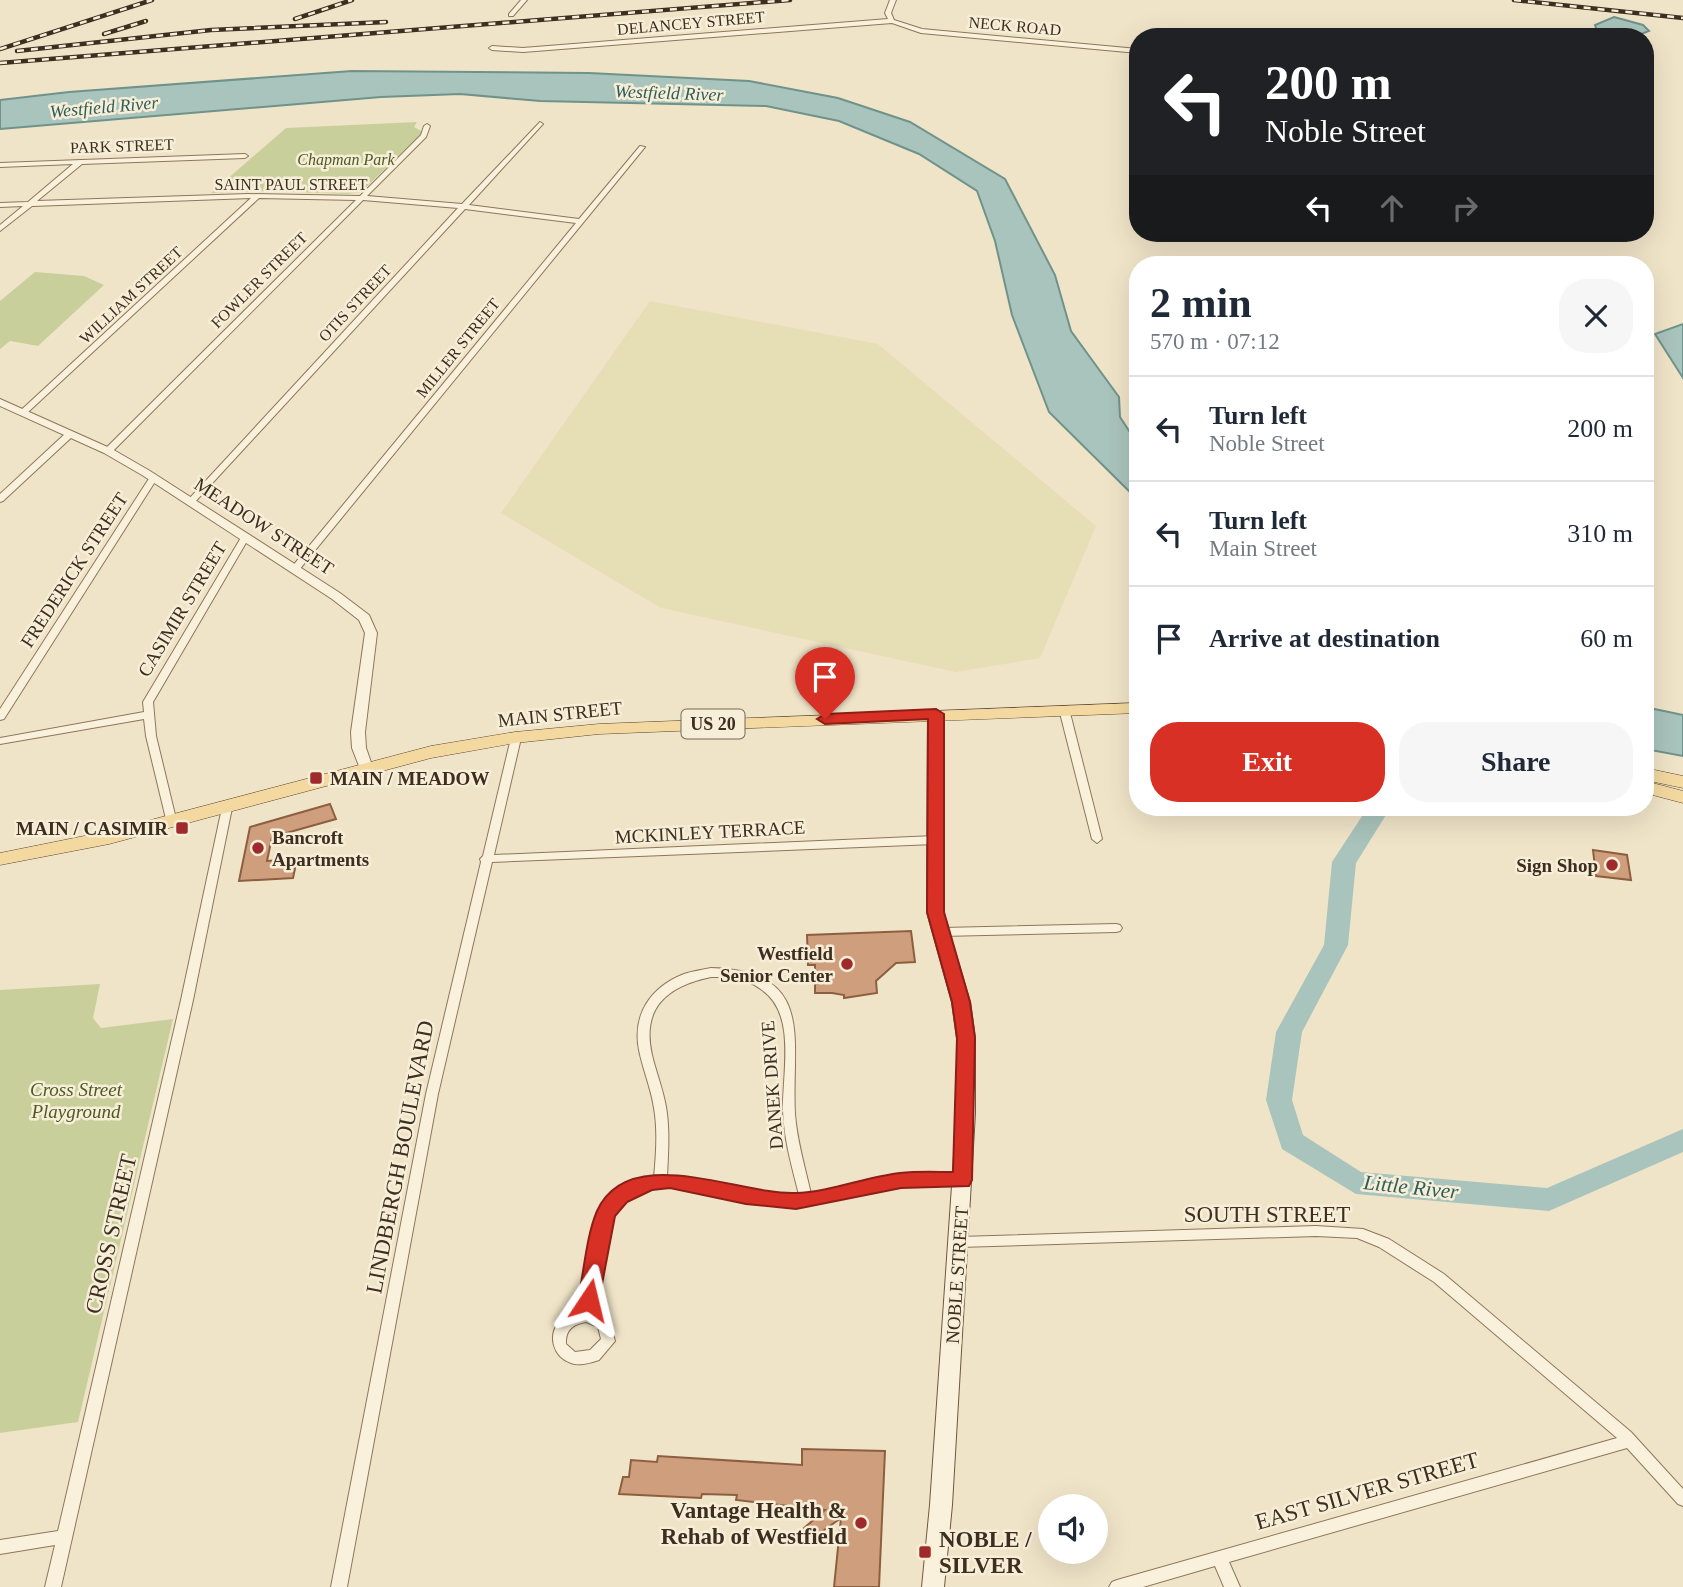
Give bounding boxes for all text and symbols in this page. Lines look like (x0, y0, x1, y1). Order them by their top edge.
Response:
street label: DELANCEY STREET (616, 8, 766, 38)
street label: NECK ROAD (968, 13, 1062, 39)
text: 200 m (1265, 55, 1392, 110)
icon: left (1150, 56, 1241, 147)
water label: Westfield River (614, 81, 725, 105)
water label: Westfield River (49, 92, 160, 122)
text: Noble Street (1265, 113, 1426, 149)
street label: PARK STREET (70, 136, 174, 156)
park label: Chapman Park (297, 151, 396, 169)
street label: SAINT PAUL STREET (214, 176, 368, 193)
icon: left (1300, 189, 1338, 227)
icon: ahead (1373, 189, 1411, 227)
icon: right (1446, 189, 1484, 227)
street label: FOWLER STREET (208, 228, 311, 331)
street label: WILLIAM STREET (76, 243, 186, 347)
street label: OTIS STREET (315, 261, 395, 345)
button: close (1559, 279, 1633, 353)
text: 2 min (1150, 280, 1252, 326)
street label: MILLER STREET (413, 295, 503, 401)
text: 570 m · 07:12 (1150, 329, 1280, 354)
text: Turn left (1209, 401, 1307, 430)
icon: left (1150, 410, 1188, 448)
text: 200 m (1567, 414, 1633, 443)
text: Noble Street (1209, 431, 1325, 456)
street label: MEADOW STREET (190, 473, 338, 579)
street label: FREDERICK STREET (16, 488, 132, 651)
text: Turn left (1209, 506, 1307, 535)
icon: left (1150, 515, 1188, 553)
text: 310 m (1567, 519, 1633, 548)
text: Main Street (1209, 536, 1317, 561)
street label: CASIMIR STREET (133, 537, 231, 680)
icon: arrive (1150, 620, 1188, 658)
text: Arrive at destination (1209, 624, 1440, 653)
text: 60 m (1580, 624, 1633, 653)
pin (795, 647, 855, 719)
icon: arrive (806, 658, 844, 696)
street label: MAIN STREET (497, 697, 624, 731)
road number: US 20 (682, 710, 744, 738)
button: Exit (1150, 722, 1385, 802)
button: Share (1399, 722, 1633, 802)
place label: MAIN / MEADOW (330, 768, 489, 789)
marker: MAIN / MEADOW (308, 770, 324, 786)
street label: MCKINLEY TERRACE (614, 817, 806, 847)
place label: MAIN / CASIMIR (16, 818, 168, 839)
marker: MAIN / CASIMIR (174, 820, 190, 836)
place label: Bancroft Apartments (272, 827, 369, 870)
marker: Bancroft Apartments (250, 840, 266, 856)
place label: Sign Shop (1516, 855, 1598, 876)
marker: Sign Shop (1604, 857, 1620, 873)
place label: Westfield Senior Center (720, 943, 834, 986)
marker: Westfield Senior Center (839, 956, 855, 972)
street label: LINDBERGH BOULEVARD (361, 1018, 439, 1296)
street label: DANEK DRIVE (757, 1020, 787, 1150)
park label: Cross Street Playground (30, 1079, 123, 1122)
street label: CROSS STREET (80, 1152, 142, 1316)
water label: Little River (1361, 1170, 1460, 1204)
street label: SOUTH STREET (1184, 1202, 1350, 1227)
street label: NOBLE STREET (942, 1205, 972, 1344)
position arrow (552, 1263, 626, 1337)
street label: EAST SILVER STREET (1252, 1447, 1482, 1535)
map controls (1038, 1494, 1108, 1564)
button: sound (1038, 1494, 1108, 1564)
place label: Vantage Health & Rehab of Westfield (661, 1498, 847, 1549)
marker: Vantage Health & Rehab of Westfield (853, 1515, 869, 1531)
place label: NOBLE / SILVER (939, 1527, 1032, 1578)
marker: NOBLE / SILVER (917, 1544, 933, 1560)

